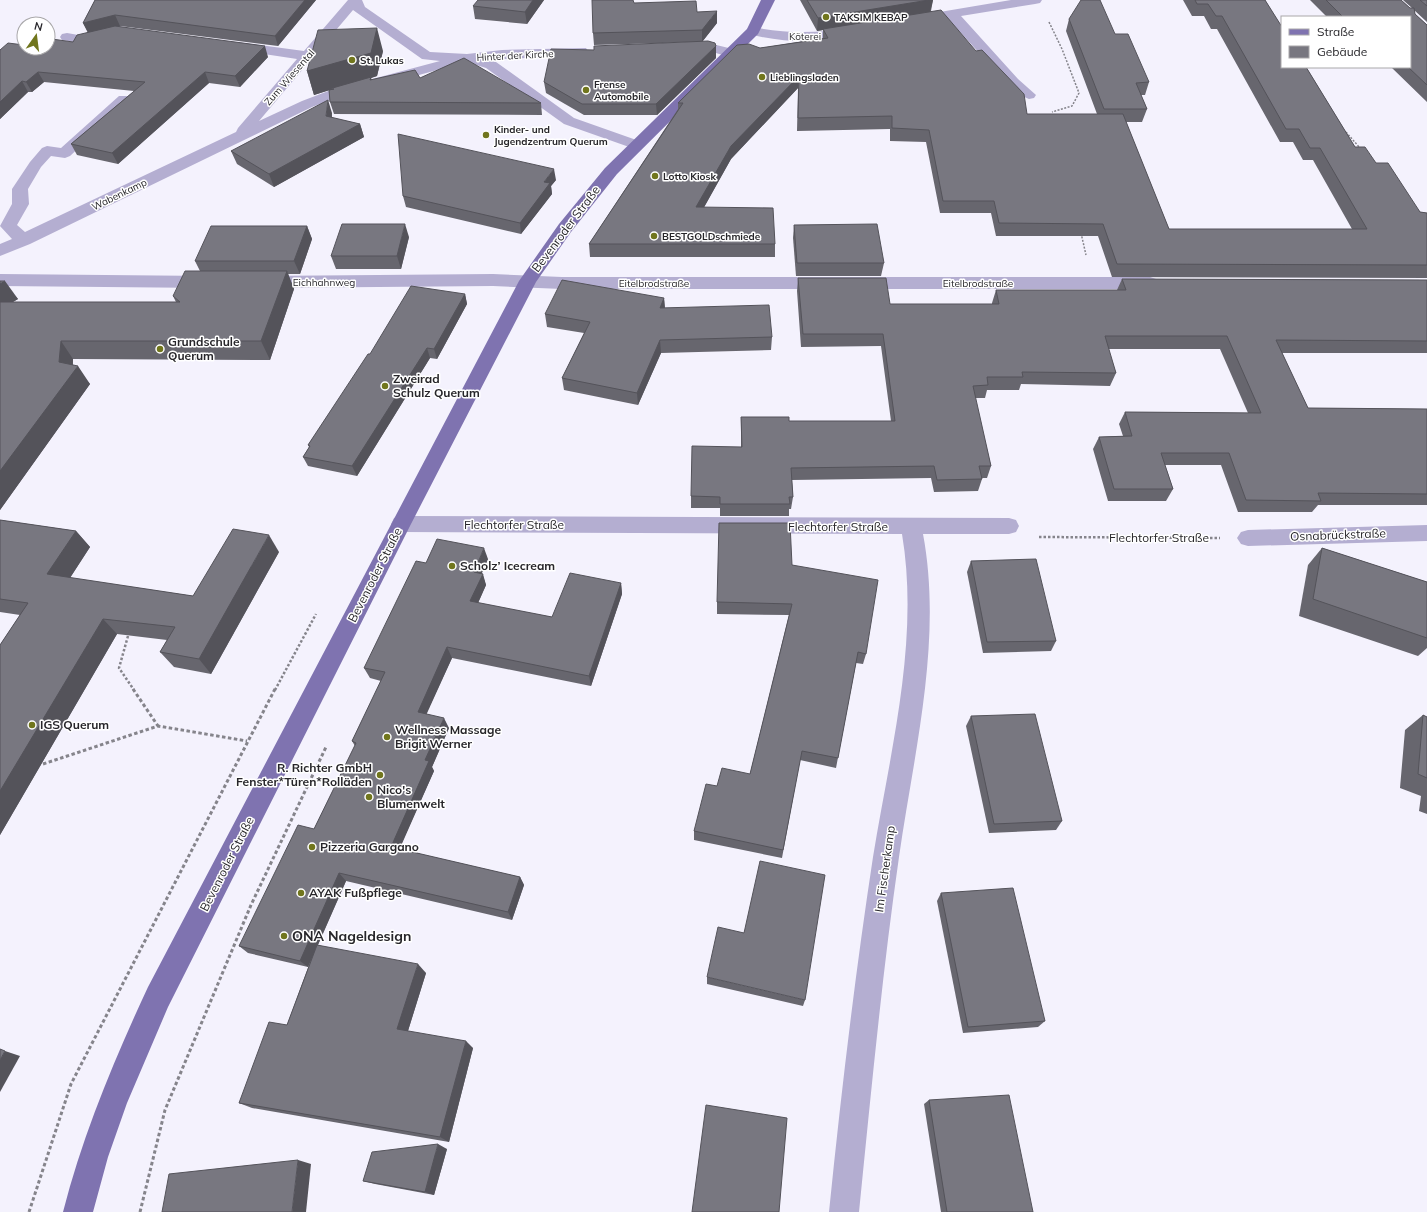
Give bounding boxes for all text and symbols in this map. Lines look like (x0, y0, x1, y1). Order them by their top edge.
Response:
place label: TAKSIM KEBAP (834, 11, 908, 24)
marker: TAKSIM KEBAP (821, 12, 831, 22)
north arrow (16, 16, 56, 56)
legend (1281, 16, 1411, 68)
text: N (33, 18, 44, 34)
text: Straße (1317, 24, 1354, 39)
street label: Köterei (789, 30, 821, 43)
text: Gebäude (1317, 44, 1367, 59)
street label: Zum Wiesental (261, 47, 317, 108)
street label: Hinter der Kirche (476, 47, 554, 64)
place label: St. Lukas (360, 54, 404, 67)
marker: St. Lukas (347, 55, 357, 65)
place label: Lieblingsladen (770, 71, 839, 84)
marker: Lieblingsladen (757, 72, 767, 82)
place label: Frense Automobile (594, 78, 649, 103)
marker: Frense Automobile (581, 85, 591, 95)
place label: Kinder- und Jugendzentrum Querum (494, 123, 608, 148)
marker: Kinder- und Jugendzentrum Querum (481, 130, 491, 140)
place label: Lotto Kiosk (663, 170, 717, 183)
marker: Lotto Kiosk (650, 171, 660, 181)
street label: Wabenkamp (90, 176, 149, 213)
street label: Bevenroder Straße (528, 183, 603, 275)
place label: BESTGOLDschmiede (662, 230, 761, 243)
marker: BESTGOLDschmiede (649, 231, 659, 241)
street label: Eichhahnweg (293, 276, 355, 289)
street label: Eitelbrodstraße (619, 277, 689, 290)
street label: Eitelbrodstraße (943, 277, 1013, 290)
place label: Grundschule Querum (168, 334, 240, 363)
marker: Grundschule Querum (155, 344, 165, 354)
place label: Zweirad Schulz Querum (393, 371, 480, 400)
marker: Zweirad Schulz Querum (380, 381, 390, 391)
street label: Flechtorfer Straße (464, 517, 564, 532)
street label: Flechtorfer Straße (788, 519, 888, 534)
street label: Bevenroder Straße (344, 525, 405, 625)
street label: Osnabrückstraße (1290, 525, 1386, 544)
street label: Flechtorfer Straße (1109, 530, 1209, 545)
place label: Scholz’ Icecream (460, 558, 555, 573)
marker: Scholz’ Icecream (447, 561, 457, 571)
place label: IGS Querum (40, 717, 109, 732)
marker: IGS Querum (27, 720, 37, 730)
place label: Wellness Massage Brigit Werner (395, 722, 501, 751)
marker: Wellness Massage Brigit Werner (382, 732, 392, 742)
place label: R. Richter GmbH Fenster*Türen*Rolläden (236, 760, 372, 789)
marker: R. Richter GmbH Fenster*Türen*Rolläden (375, 770, 385, 780)
place label: Nico's Blumenwelt (377, 782, 445, 811)
marker: Nico's Blumenwelt (364, 792, 374, 802)
street label: Bevenroder Straße (196, 814, 257, 914)
street label: Im Fischerkamp (871, 825, 898, 913)
place label: Pizzeria Gargano (320, 839, 419, 854)
marker: Pizzeria Gargano (307, 842, 317, 852)
place label: AYAK Fußpflege (309, 885, 402, 900)
marker: AYAK Fußpflege (296, 888, 306, 898)
place label: ONA Nageldesign (292, 927, 411, 945)
marker: ONA Nageldesign (279, 931, 289, 941)

